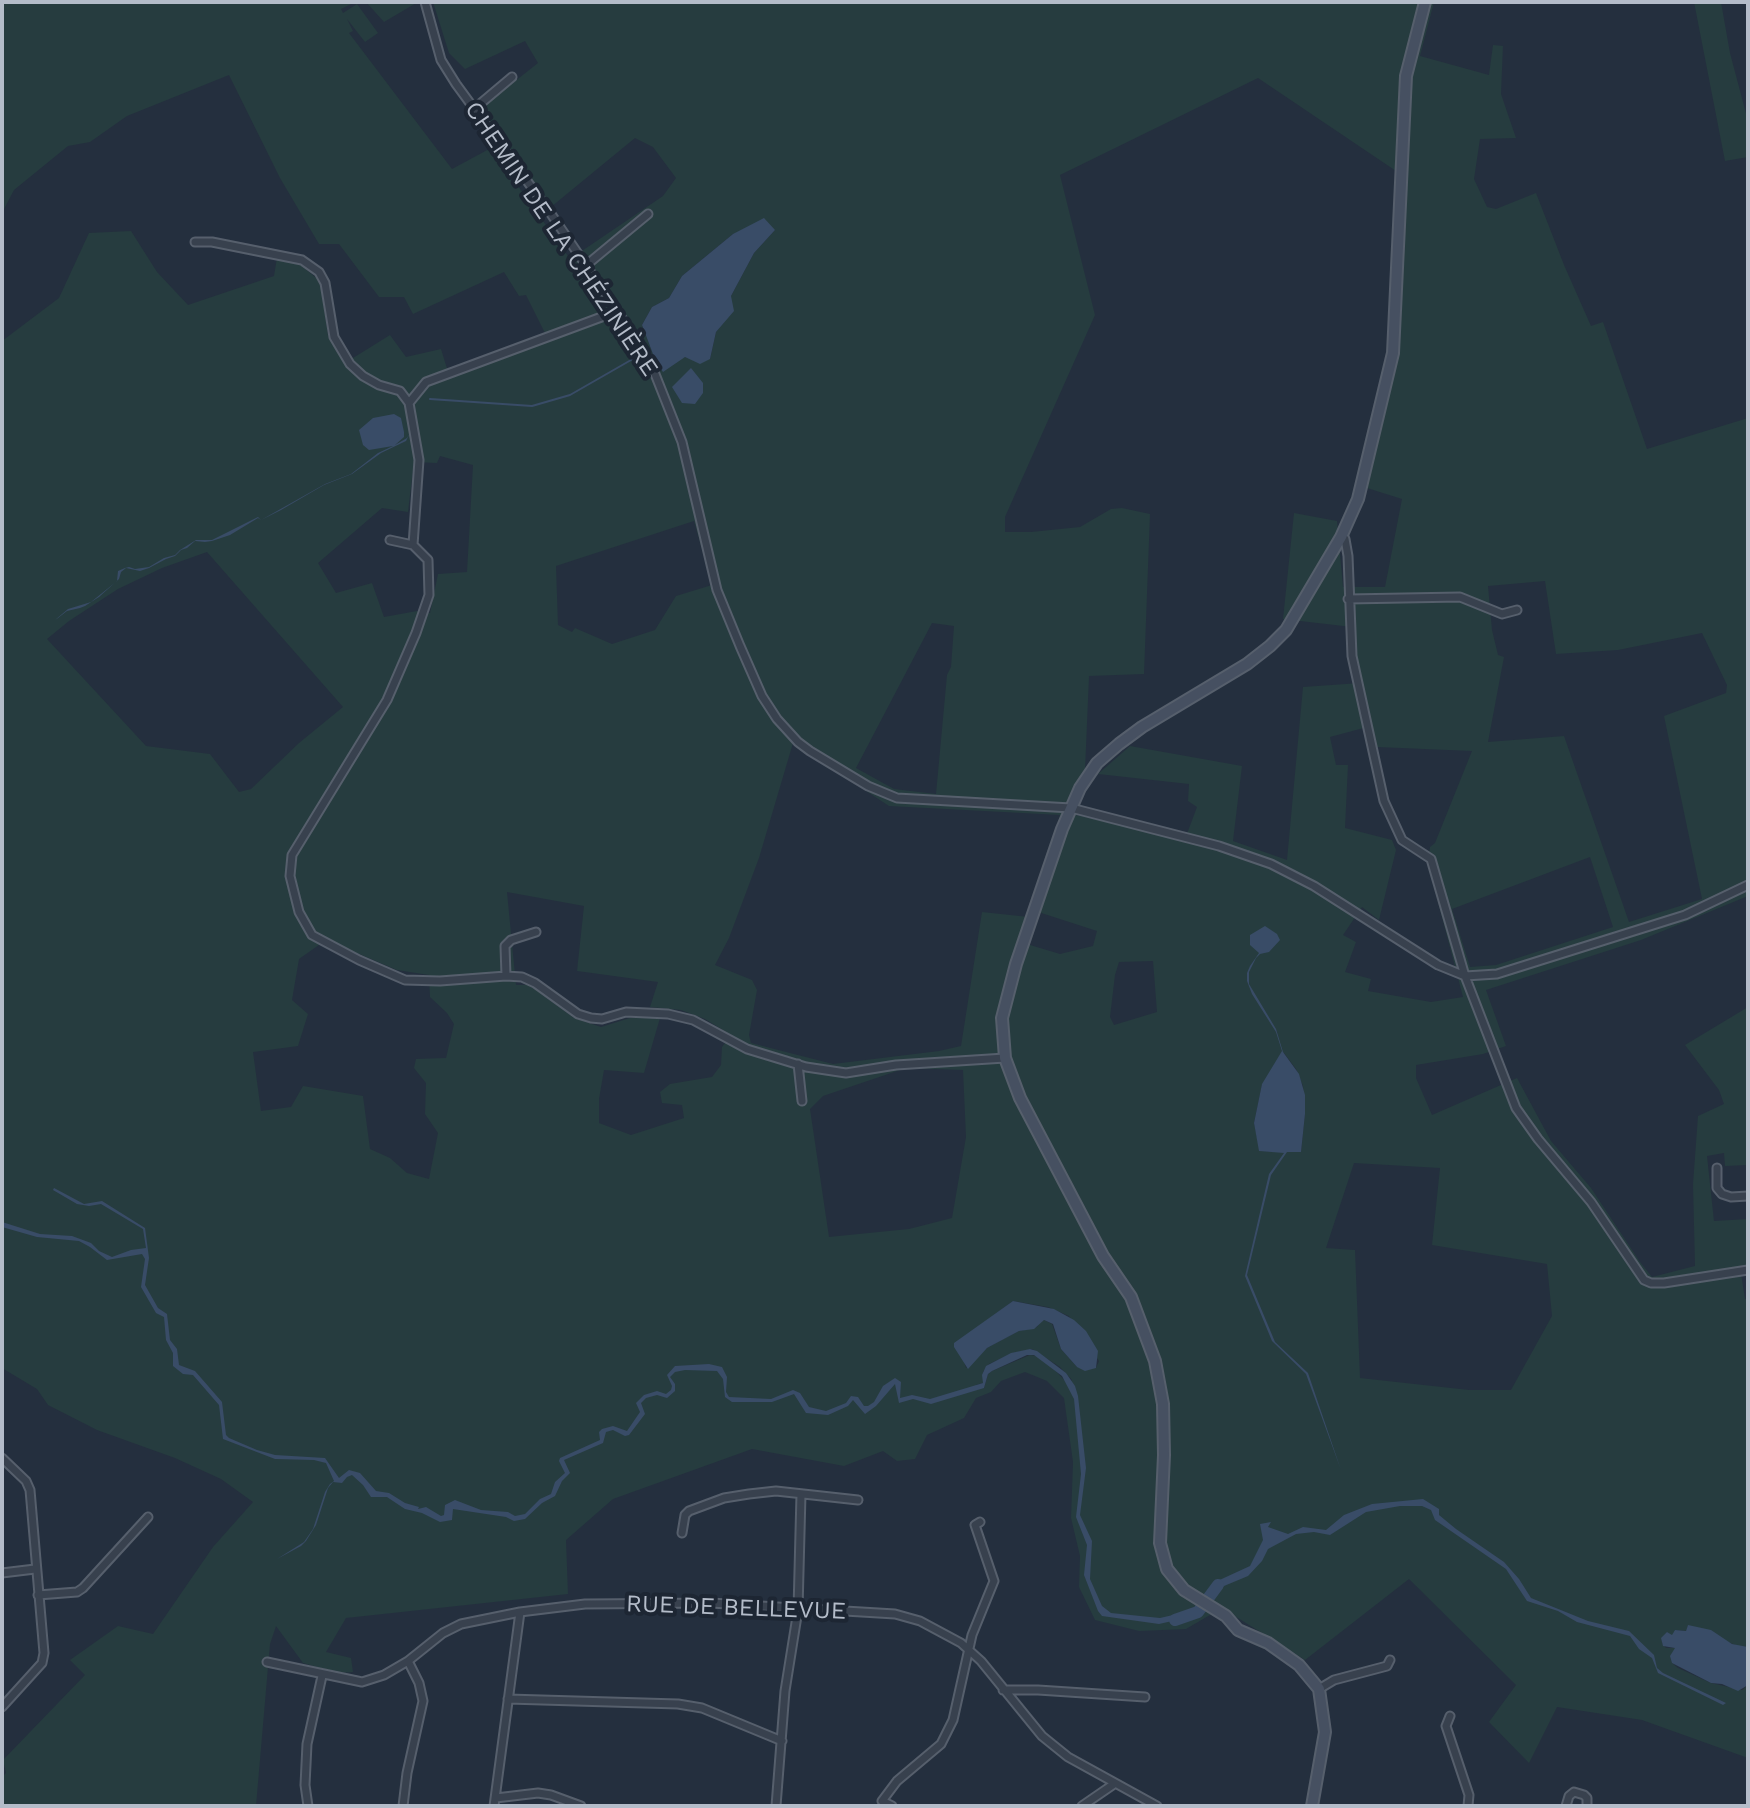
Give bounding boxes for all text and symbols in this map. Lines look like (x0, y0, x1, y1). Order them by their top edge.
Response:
street label: CHEMIN DE LA CHÉZINIÈRE (458, 96, 664, 382)
street label: RUE DE BELLEVUE (626, 1590, 846, 1626)

